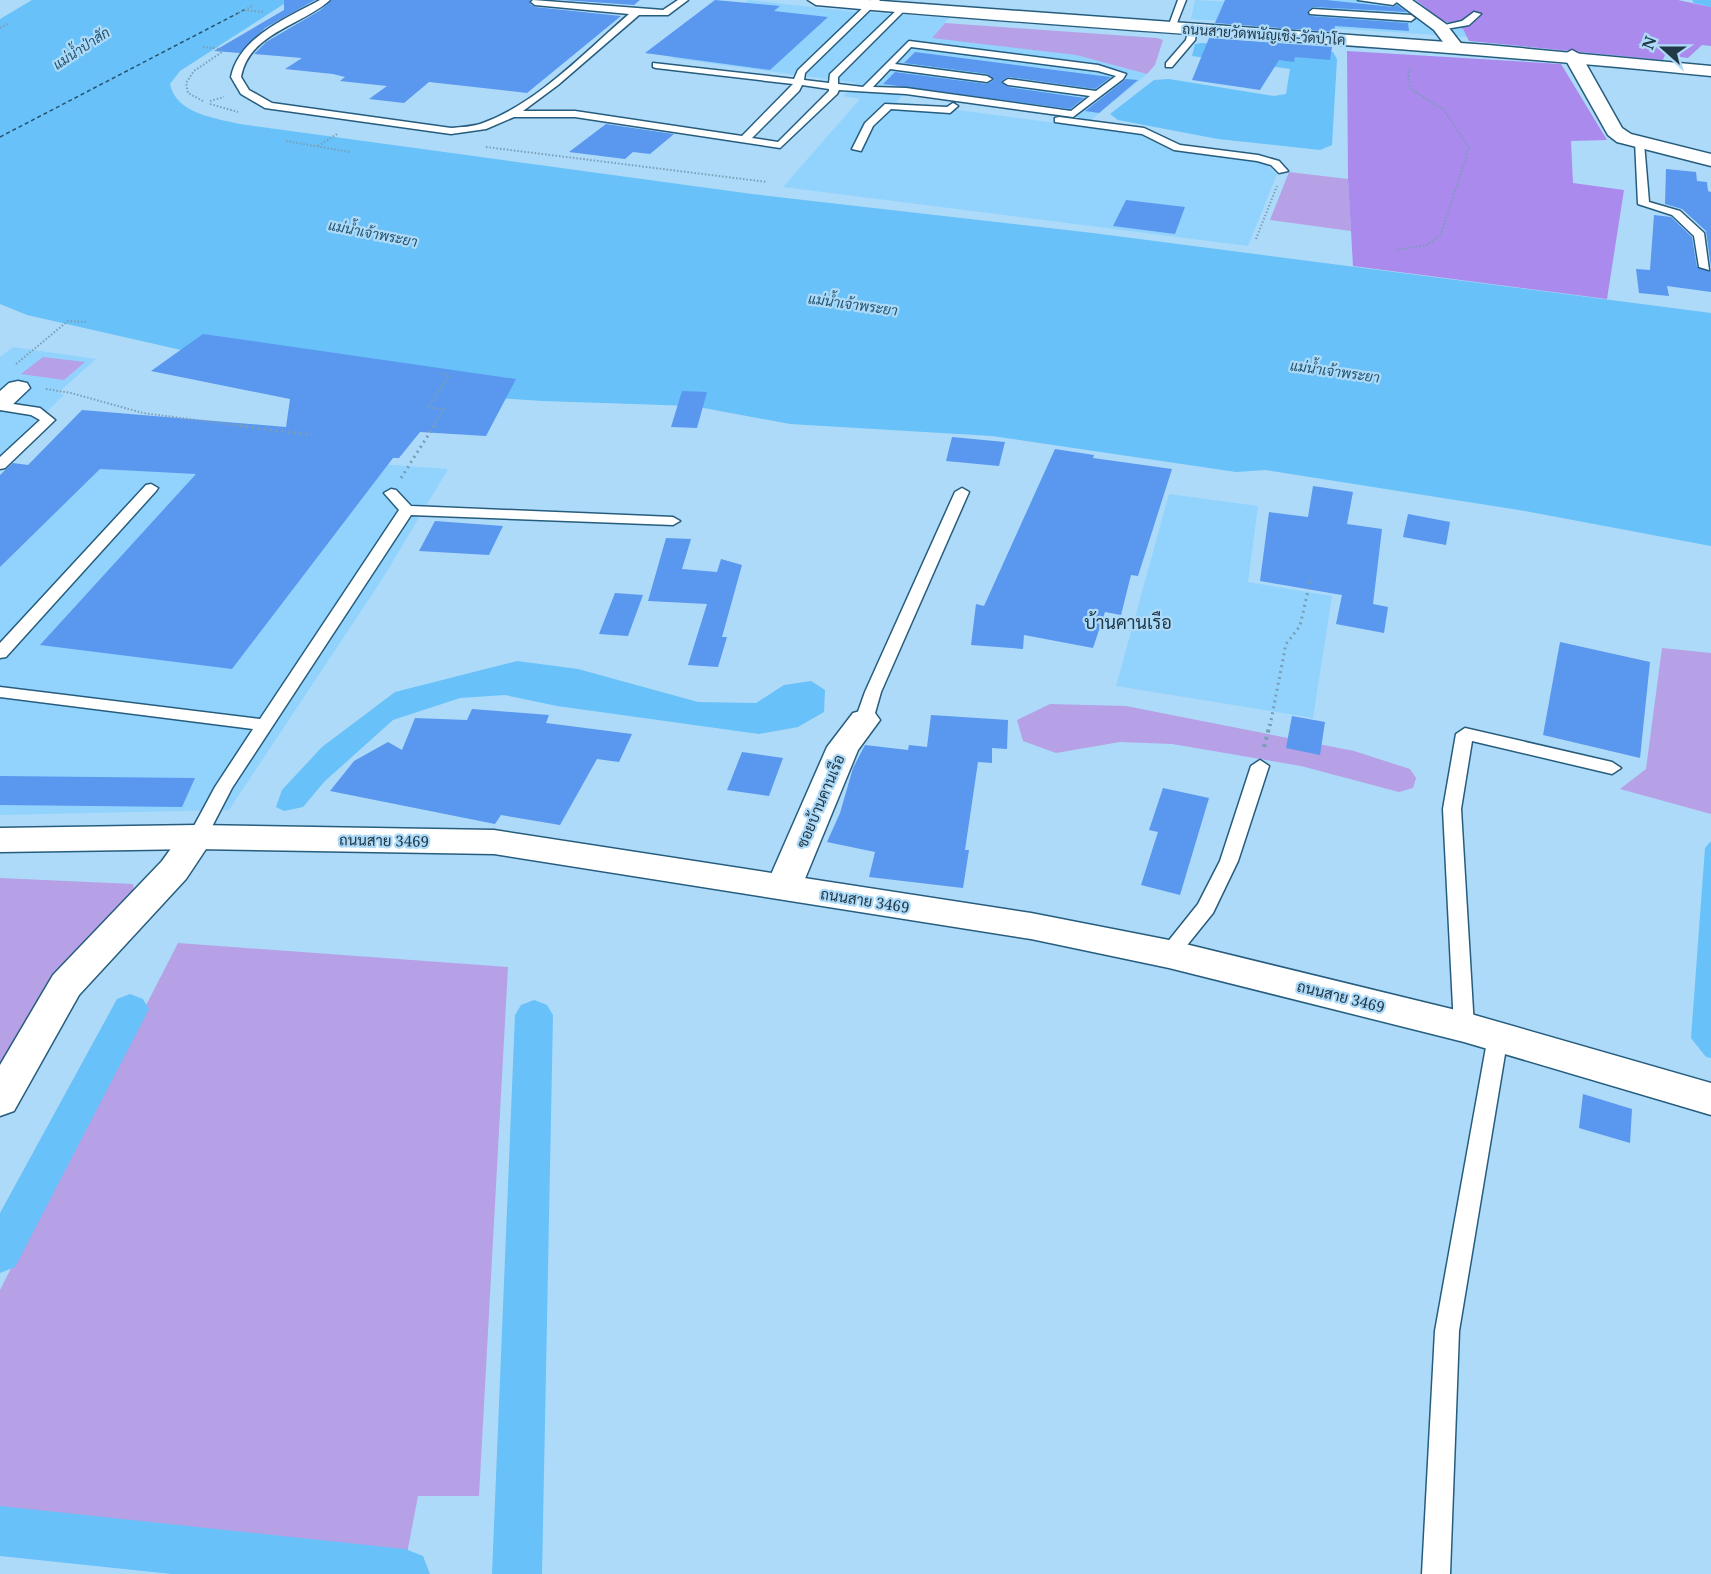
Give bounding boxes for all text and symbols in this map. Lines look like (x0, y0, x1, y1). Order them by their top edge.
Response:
north arrow (1633, 18, 1693, 78)
street label: ถนนสายวัดพนัญเชิง-วัดป่าโค (1182, 19, 1346, 49)
water label: แม่น้ำป่าสัก (48, 21, 113, 74)
text: N (1636, 32, 1662, 52)
water label: แม่น้ำเจ้าพระยา (327, 213, 420, 251)
water label: แม่น้ำเจ้าพระยา (807, 286, 900, 320)
water label: แม่น้ำเจ้าพระยา (1289, 353, 1382, 387)
district label: บ้านคานเรือ (1084, 610, 1172, 634)
street label: ซอยบ้านคานเรือ (791, 751, 849, 851)
street label: ถนนสาย 3469 (339, 829, 429, 851)
street label: ถนนสาย 3469 (819, 883, 911, 917)
street label: ถนนสาย 3469 (1295, 975, 1387, 1017)

